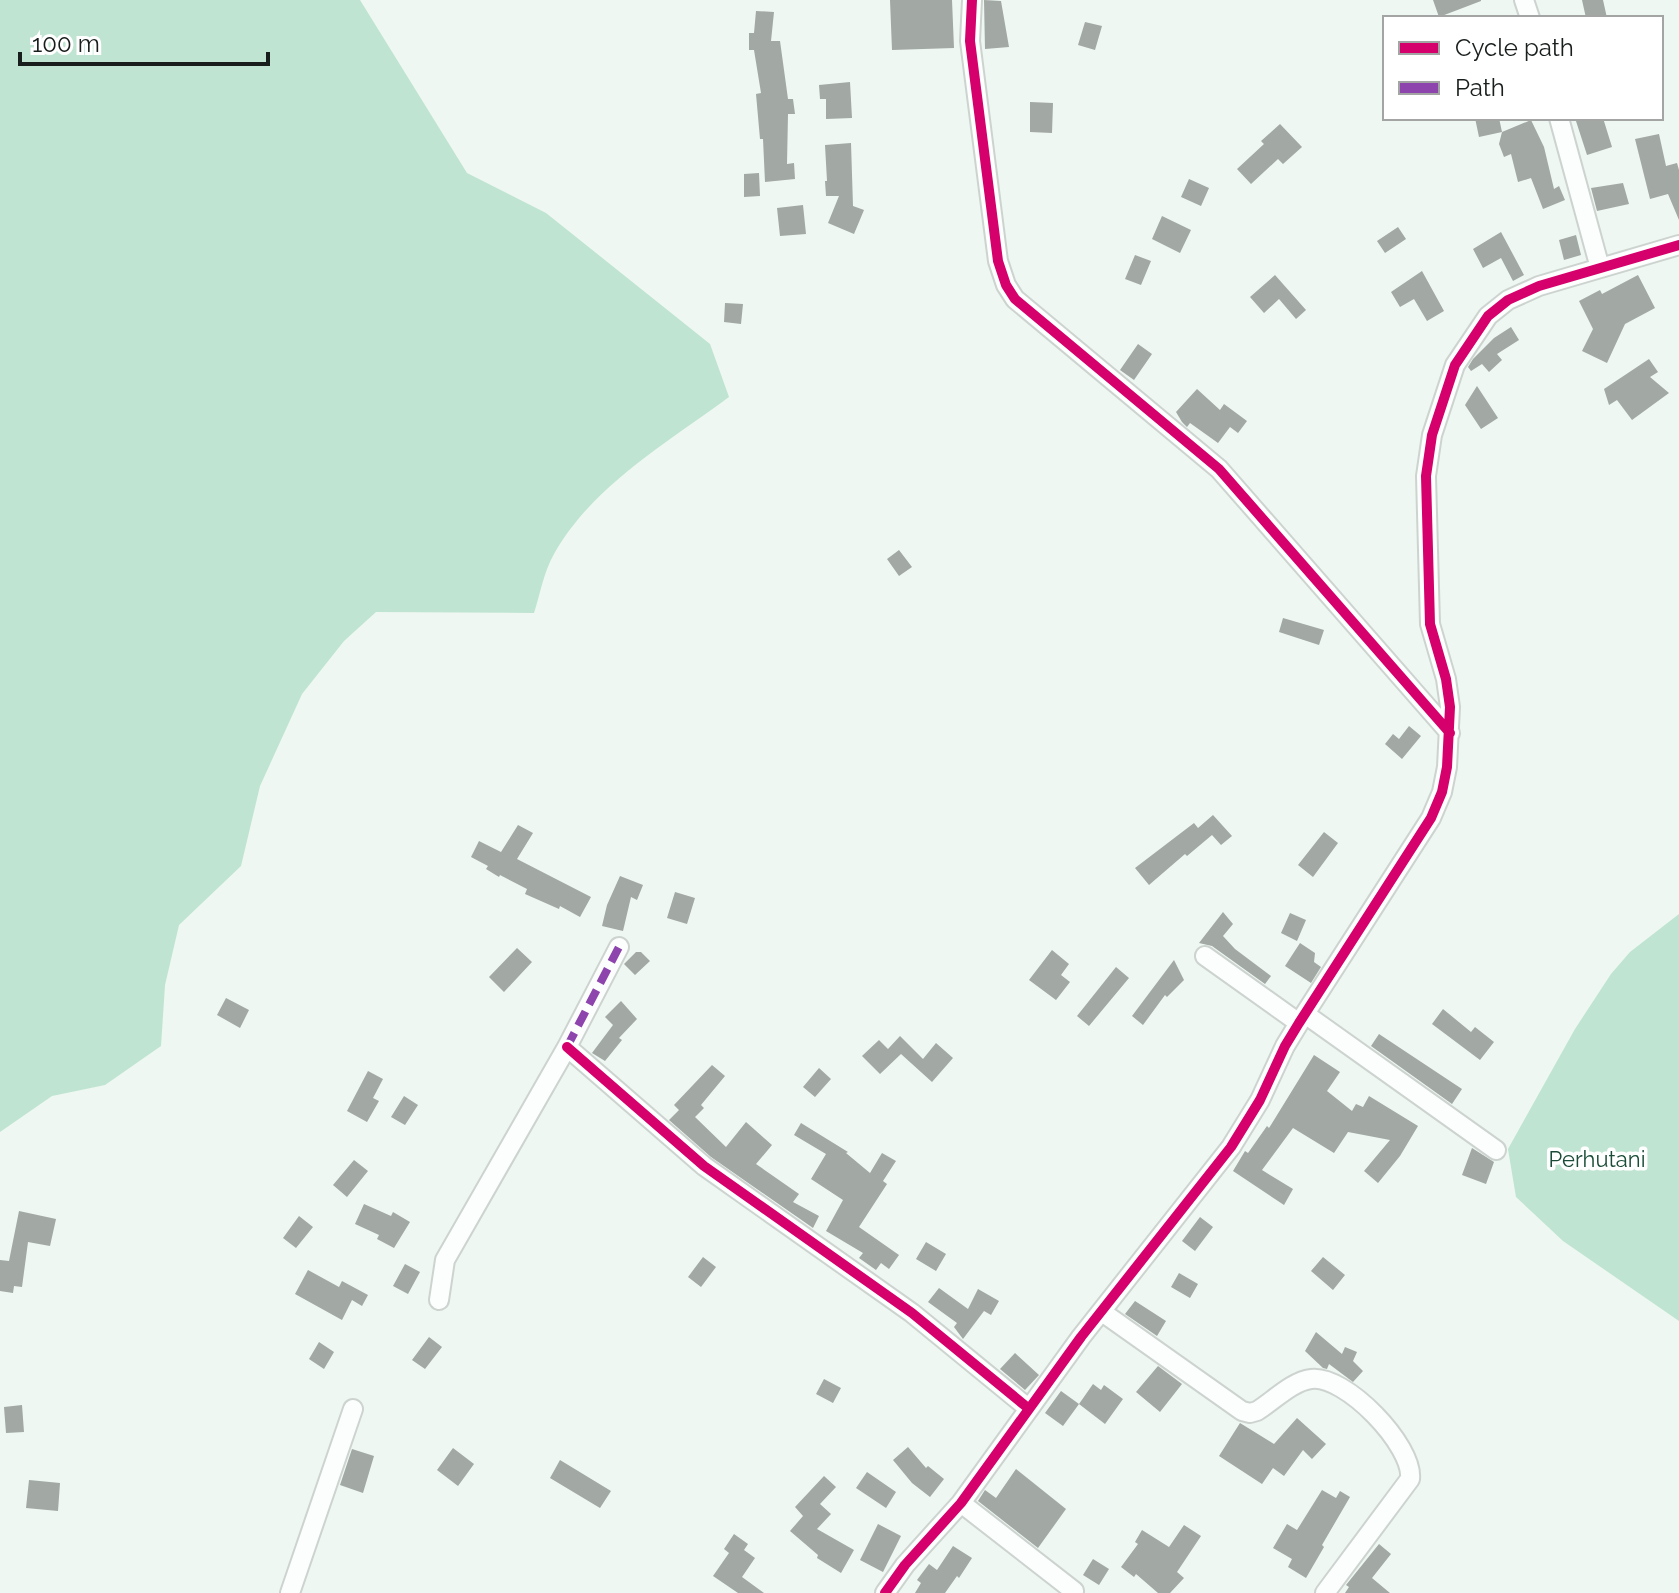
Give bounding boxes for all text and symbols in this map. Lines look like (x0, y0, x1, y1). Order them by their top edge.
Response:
scale bar (20, 16, 268, 66)
legend (1383, 16, 1663, 120)
text: 100 m (32, 29, 100, 58)
text: Cycle path (1455, 33, 1574, 62)
text: Path (1455, 73, 1505, 102)
park label: Perhutani (1549, 1146, 1645, 1172)

